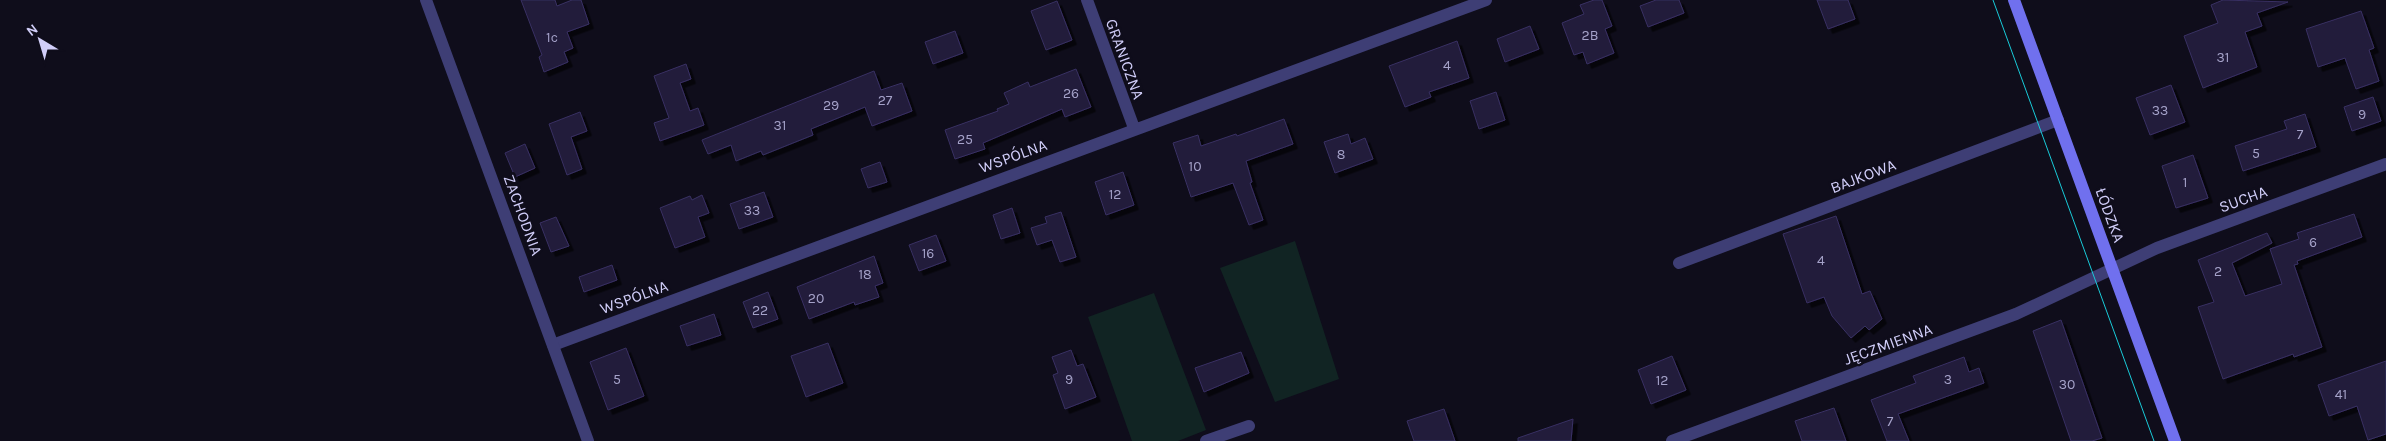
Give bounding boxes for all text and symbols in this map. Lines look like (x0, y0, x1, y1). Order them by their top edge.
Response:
north arrow (15, 15, 65, 65)
street label: GRANICZNA (1102, 16, 1148, 102)
text: N (23, 20, 41, 40)
house number: 2B (1582, 27, 1598, 44)
house number: 1c (546, 29, 558, 46)
house number: 31 (2217, 49, 2229, 66)
house number: 4 (1443, 57, 1451, 74)
house number: 26 (1063, 85, 1079, 102)
house number: 27 (878, 92, 893, 109)
house number: 29 (823, 97, 839, 114)
house number: 33 (2152, 102, 2168, 119)
house number: 9 (2358, 106, 2366, 123)
house number: 31 (774, 117, 786, 134)
house number: 7 (2297, 126, 2304, 143)
house number: 25 (957, 131, 973, 148)
street label: WSPÓLNA (976, 135, 1050, 177)
house number: 5 (2252, 145, 2260, 162)
house number: 8 (1337, 146, 1345, 163)
street label: BAJKOWA (1828, 155, 1898, 197)
house number: 10 (1189, 158, 1201, 175)
street label: ZACHODNIA (500, 172, 546, 258)
house number: 1 (2183, 174, 2187, 191)
street label: SUCHA (2216, 182, 2270, 216)
street label: ŁÓDZKA (2091, 185, 2129, 245)
house number: 12 (1109, 186, 1121, 203)
house number: 33 (744, 202, 760, 219)
house number: 6 (2309, 234, 2317, 251)
house number: 16 (922, 245, 934, 262)
house number: 4 (1817, 252, 1825, 269)
house number: 2 (2214, 263, 2222, 280)
house number: 18 (858, 266, 872, 283)
street label: WSPÓLNA (597, 276, 671, 318)
house number: 20 (808, 290, 824, 307)
house number: 22 (752, 302, 768, 319)
street label: JĘCZMIENNA (1841, 319, 1935, 369)
house number: 5 (613, 371, 621, 388)
house number: 9 (1065, 371, 1073, 388)
house number: 3 (1944, 371, 1952, 388)
house number: 12 (1656, 372, 1668, 389)
house number: 30 (2059, 376, 2075, 393)
house number: 41 (2335, 386, 2347, 403)
house number: 7 (1887, 413, 1894, 430)

